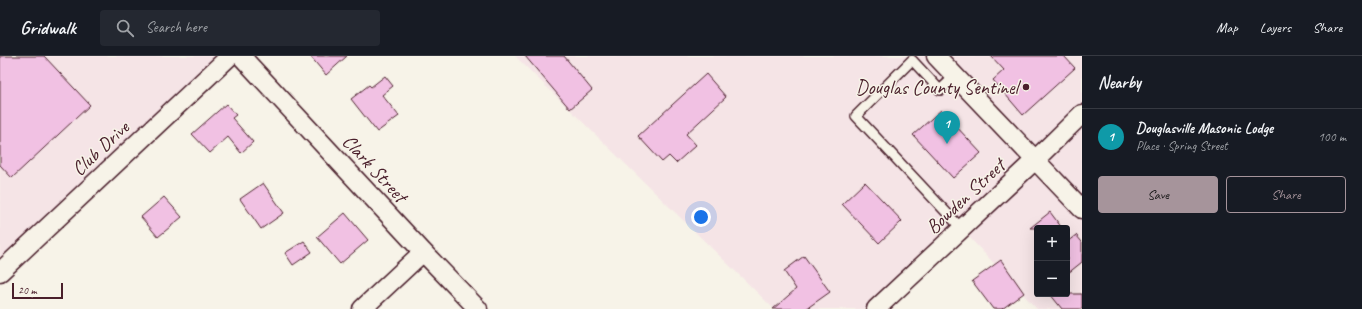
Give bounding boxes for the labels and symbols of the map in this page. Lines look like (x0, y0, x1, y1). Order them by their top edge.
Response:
place label: Douglas County Sentinel (856, 75, 1022, 100)
marker: Douglas County Sentinel (1021, 82, 1031, 92)
pin: 1 (934, 111, 960, 144)
street label: Club Drive (66, 115, 135, 181)
street label: Clark Street (337, 129, 415, 210)
street label: Bowden Street (920, 151, 1013, 239)
your location (691, 207, 711, 227)
scale bar (12, 281, 63, 300)

